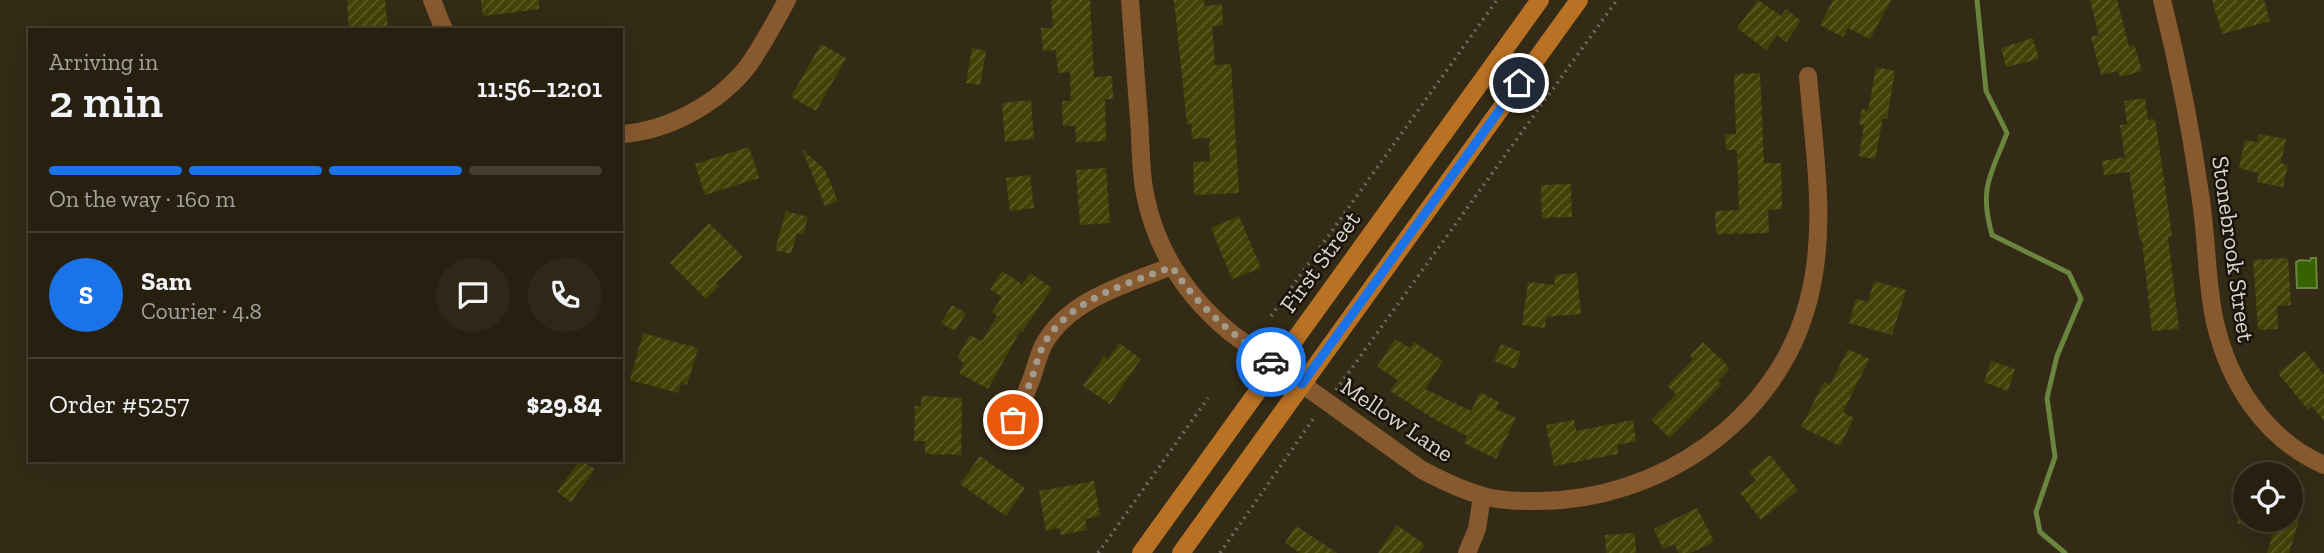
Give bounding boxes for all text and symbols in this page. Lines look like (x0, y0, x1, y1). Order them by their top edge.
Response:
text: Arriving in (49, 48, 158, 76)
pin (1489, 53, 1549, 113)
icon: home (1500, 64, 1538, 102)
text: 11:56–12:01 (477, 72, 602, 104)
text: 2 min (49, 74, 163, 129)
street label: Stonebrook Street (2206, 154, 2261, 344)
text: On the way · 160 m (49, 185, 235, 213)
street label: First Street (1273, 205, 1366, 318)
button: chat (436, 258, 510, 332)
button: phone (528, 258, 602, 332)
text: Sam (141, 265, 191, 297)
text: S (79, 279, 93, 311)
text: Courier · 4.8 (141, 297, 262, 325)
courier (1236, 327, 1306, 397)
icon: car (1252, 343, 1290, 381)
street label: Mellow Lane (1335, 371, 1459, 468)
text: Order #5257 (49, 388, 189, 420)
text: $29.84 (527, 388, 602, 420)
pin (983, 390, 1043, 450)
icon: bag (994, 401, 1032, 439)
map controls (2233, 462, 2303, 532)
button: locate (2233, 462, 2303, 532)

